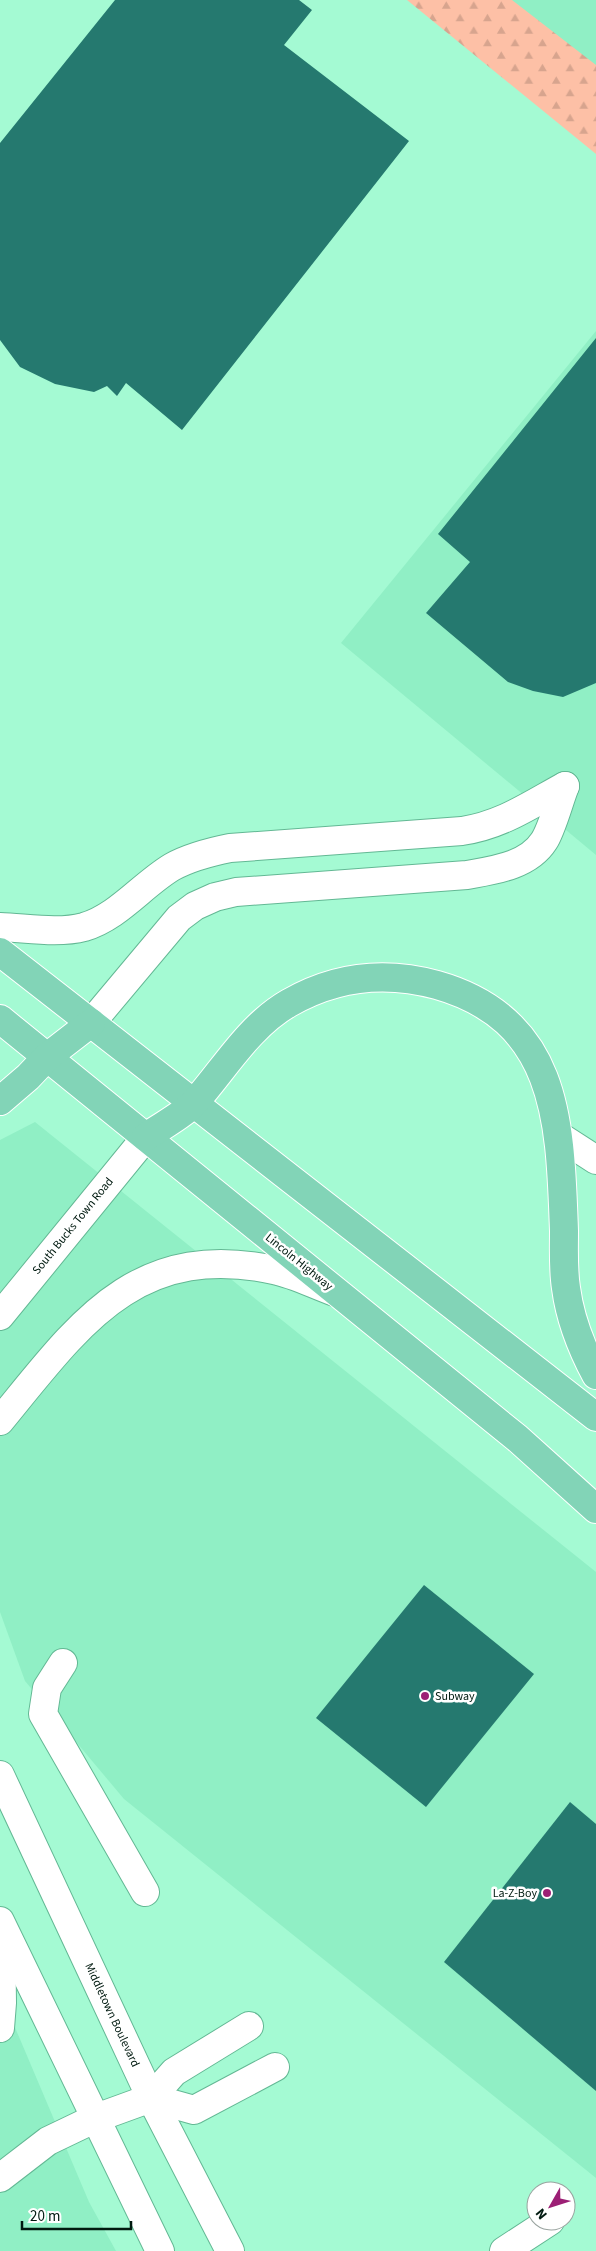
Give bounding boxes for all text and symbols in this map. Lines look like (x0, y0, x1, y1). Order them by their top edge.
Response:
street label: South Bucks Town Road (29, 1174, 117, 1278)
street label: Lincoln Highway (262, 1229, 337, 1295)
place label: Subway (435, 1688, 475, 1705)
marker: Subway (419, 1690, 431, 1702)
place label: La-Z-Boy (493, 1885, 537, 1902)
marker: La-Z-Boy (541, 1887, 553, 1899)
street label: Middletown Boulevard (80, 1960, 144, 2070)
north arrow (526, 2181, 576, 2231)
scale bar (22, 2198, 131, 2230)
text: N (531, 2204, 552, 2223)
text: 20 m (30, 2206, 60, 2227)

